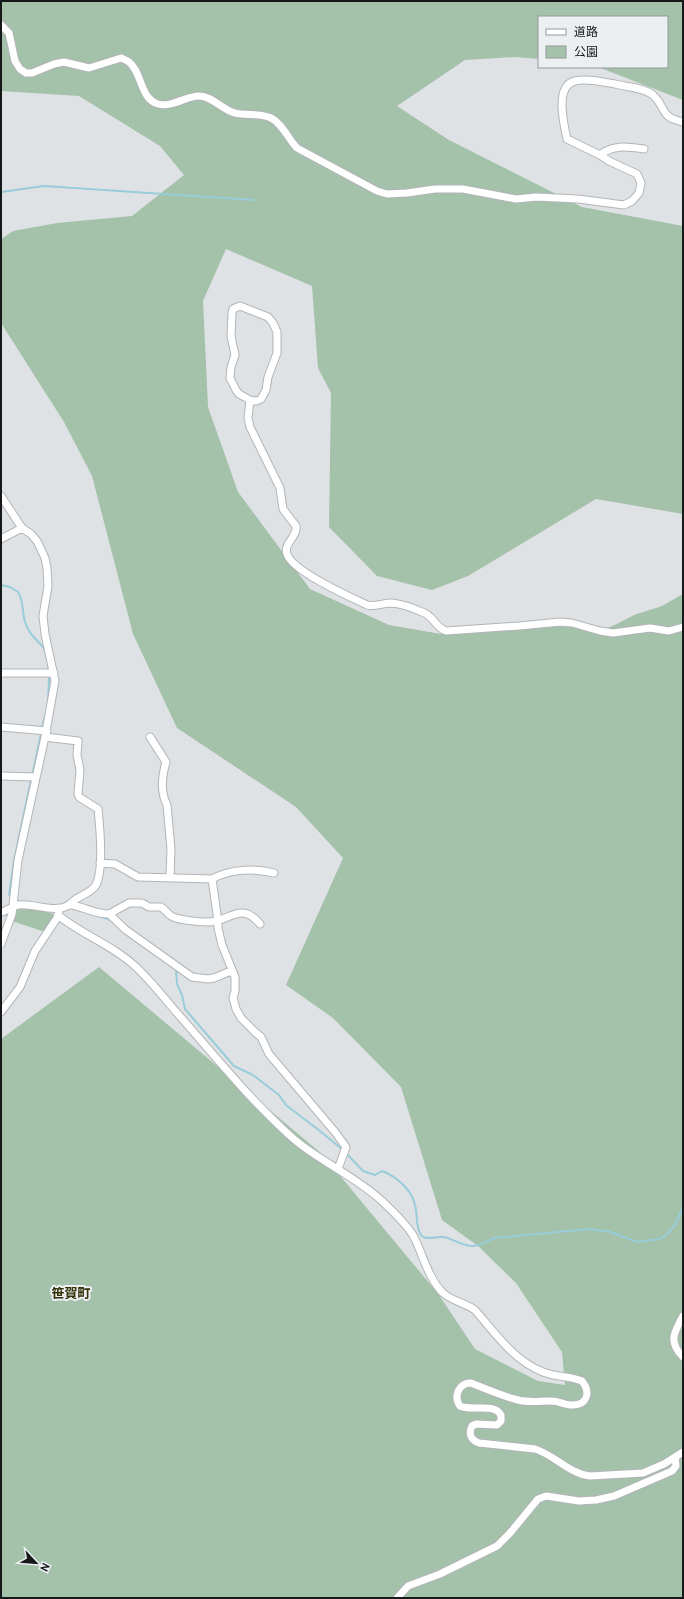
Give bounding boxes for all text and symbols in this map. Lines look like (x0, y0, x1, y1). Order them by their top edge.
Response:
legend (538, 16, 668, 68)
text: 道路 (574, 25, 598, 41)
text: 公園 (574, 45, 598, 61)
district label: 笹賀町 (51, 1286, 91, 1303)
north arrow (16, 1543, 56, 1583)
text: N (36, 1560, 52, 1574)

